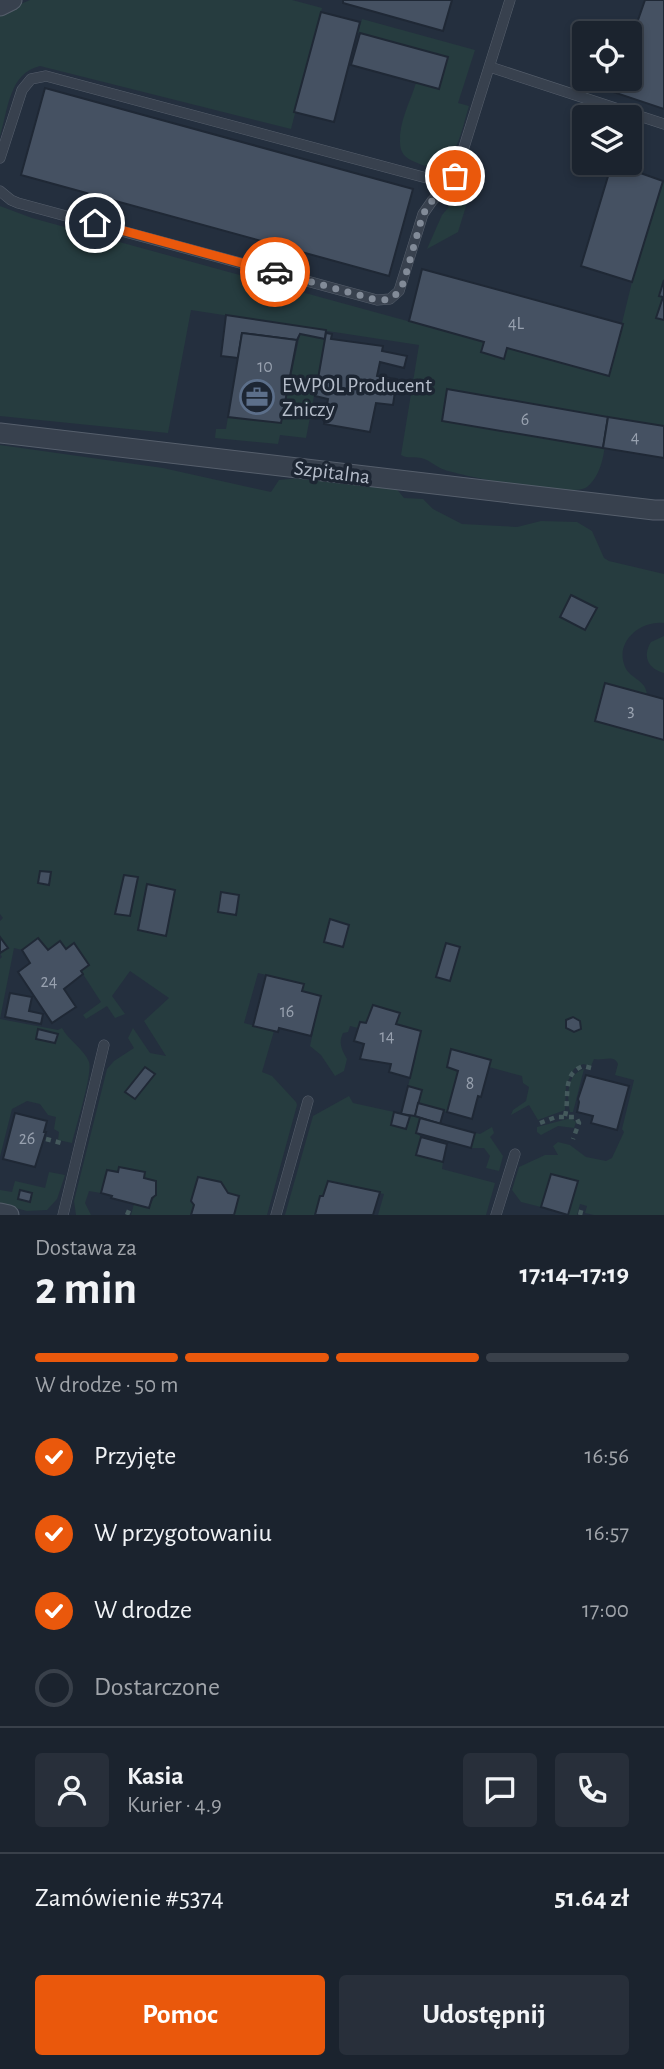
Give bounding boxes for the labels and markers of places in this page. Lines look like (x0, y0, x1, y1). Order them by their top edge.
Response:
pin (425, 146, 485, 206)
pin (65, 193, 125, 253)
place label: EWPOL Producent Zniczy (282, 375, 432, 420)
office icon: EWPOL Producent Zniczy (238, 378, 276, 416)

